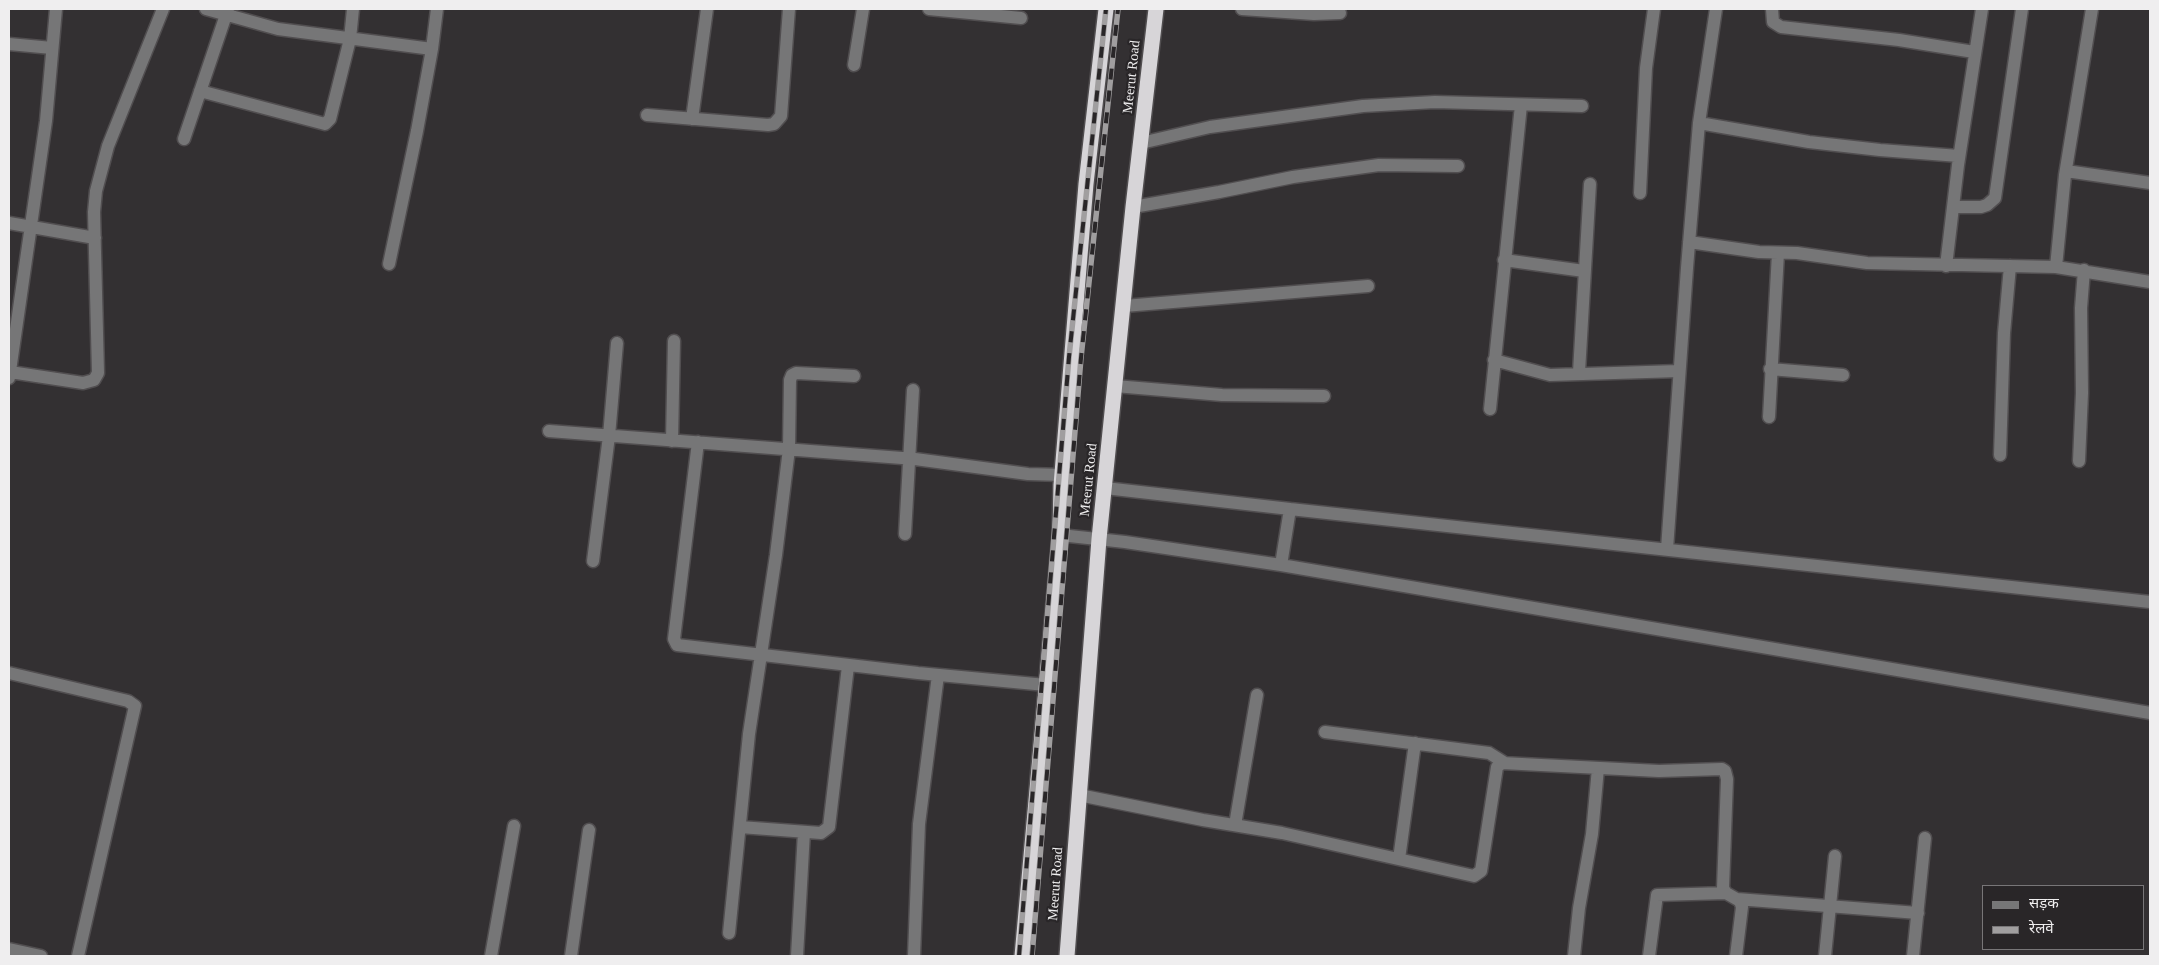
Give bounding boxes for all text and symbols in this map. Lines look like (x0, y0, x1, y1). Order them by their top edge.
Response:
street label: Meerut Road (1120, 40, 1144, 114)
street label: Meerut Road (1077, 443, 1101, 517)
street label: Meerut Road (1045, 847, 1067, 921)
legend (1982, 885, 2144, 950)
text: सड़क (2029, 895, 2059, 911)
text: रेलवे (2029, 920, 2054, 936)

